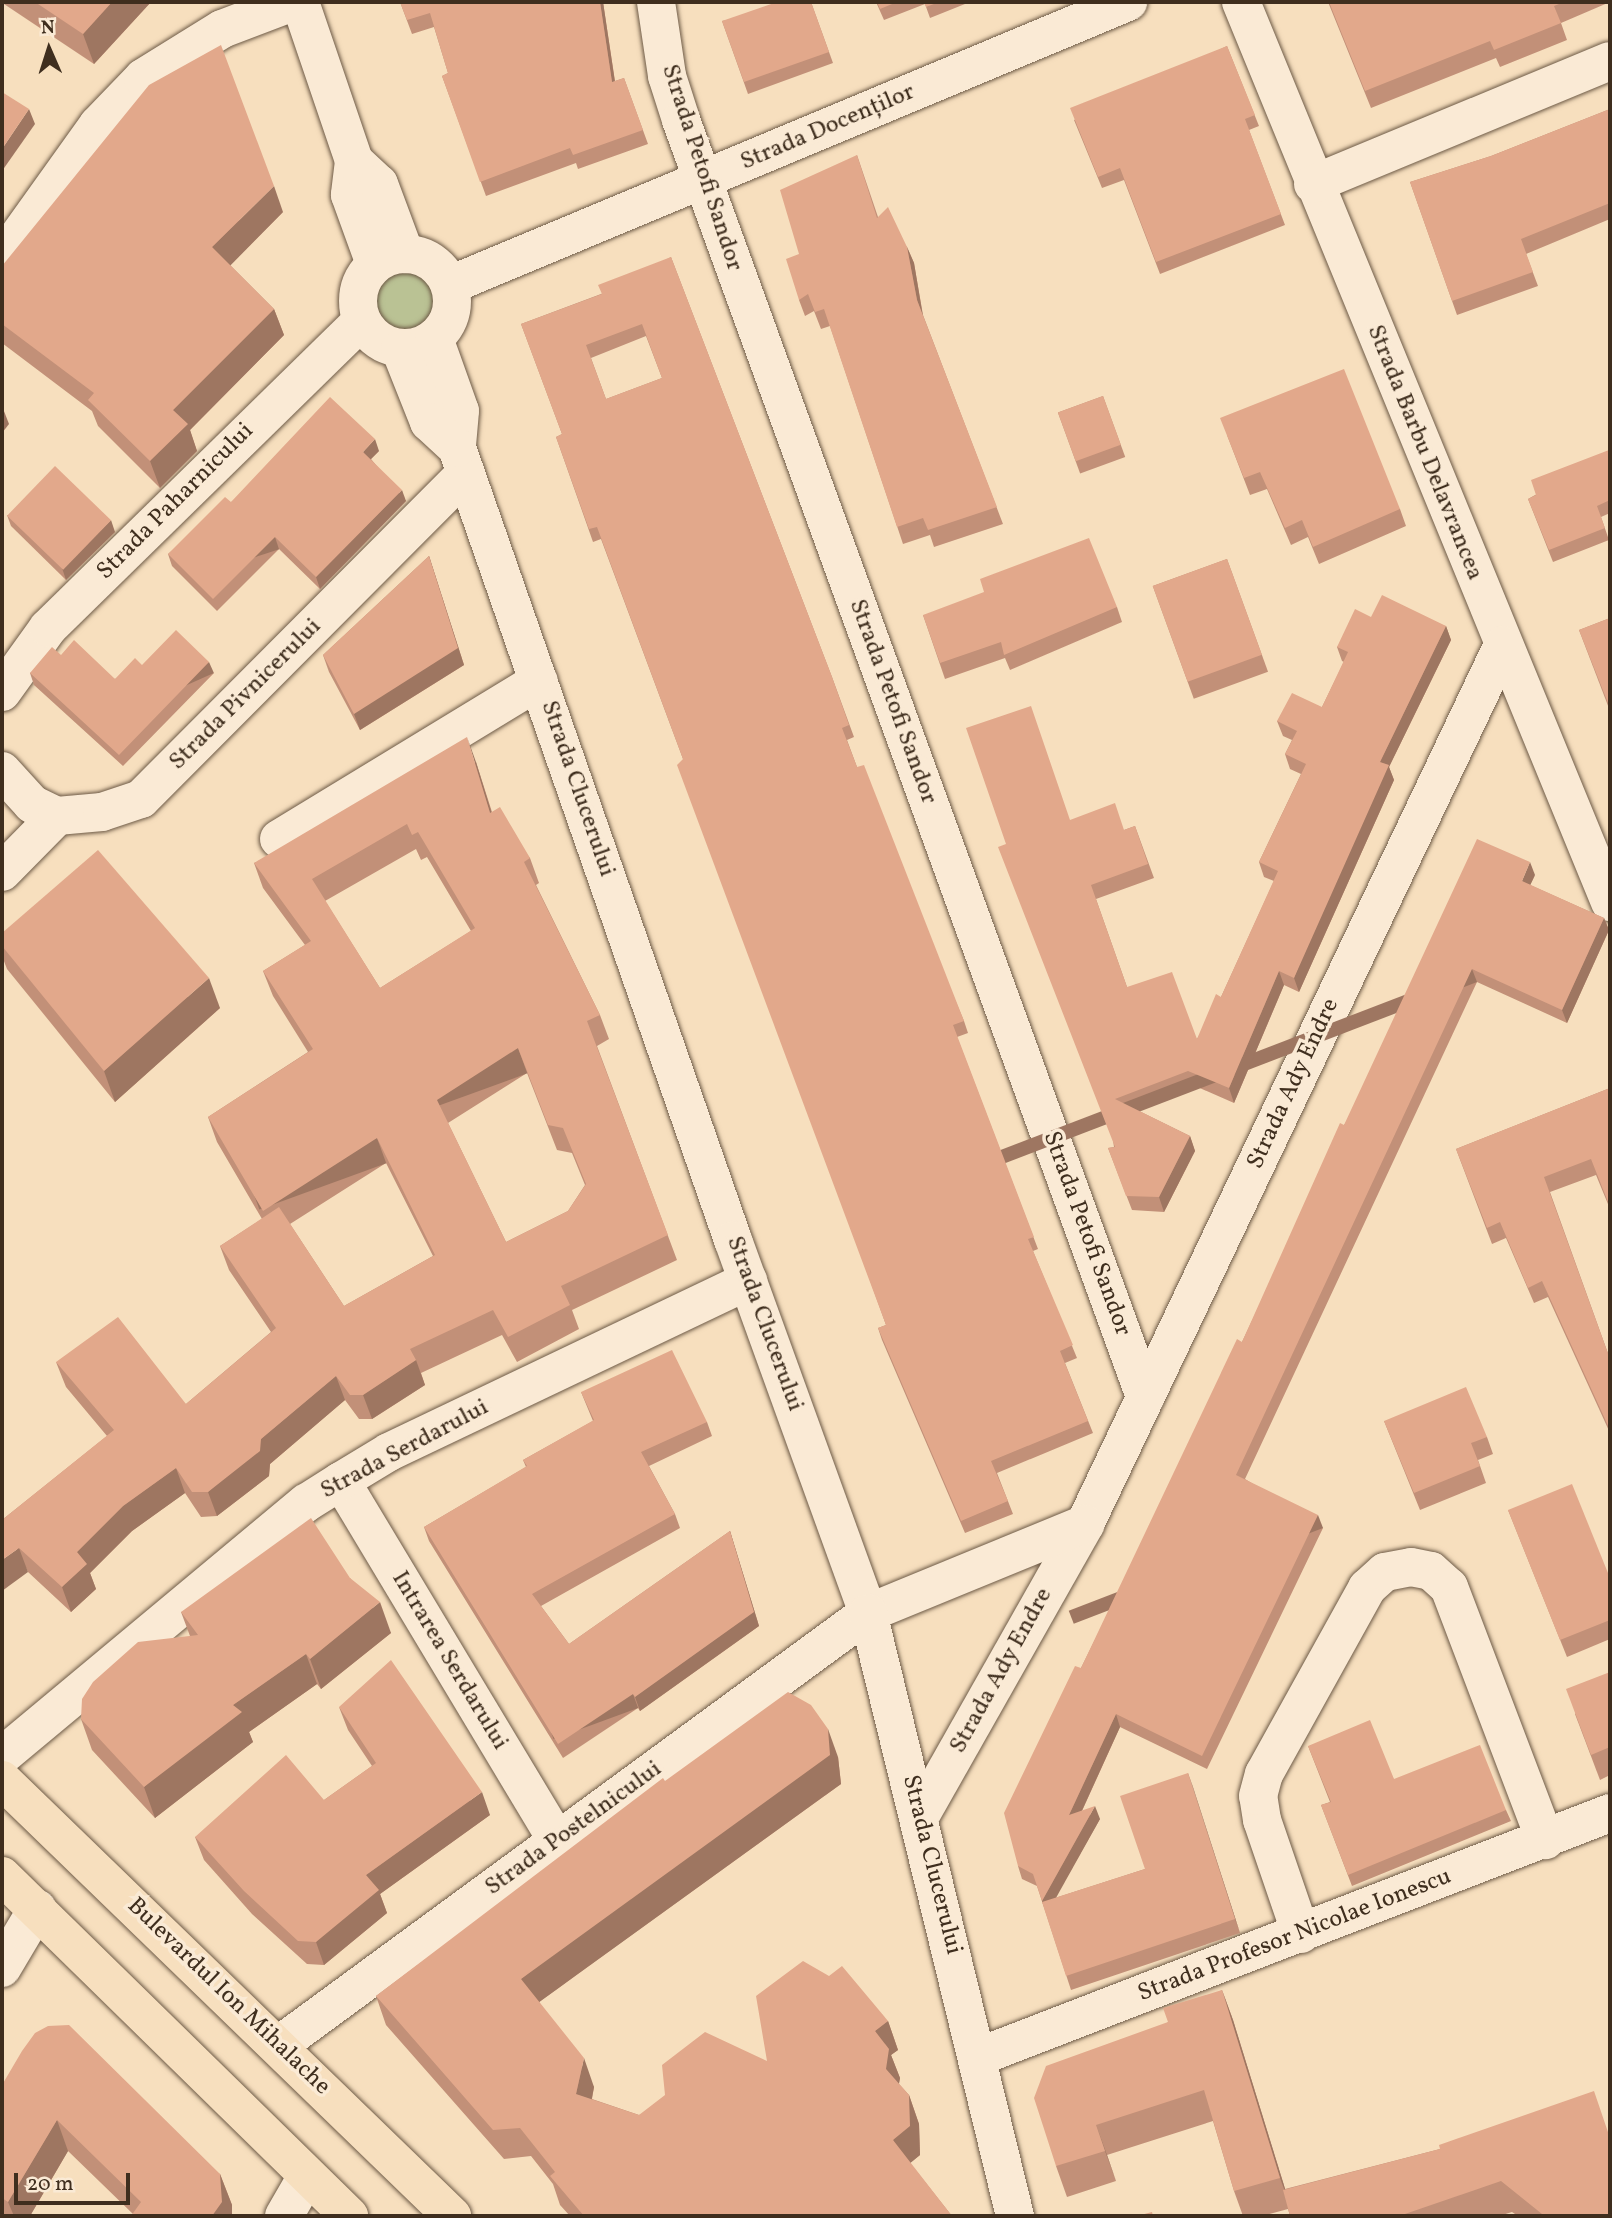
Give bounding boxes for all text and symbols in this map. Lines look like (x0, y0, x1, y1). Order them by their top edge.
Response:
north arrow (14, 14, 84, 84)
text: N (40, 15, 55, 41)
street label: Strada Petofi Sandor (654, 61, 748, 275)
street label: Strada Docenților (737, 78, 919, 178)
street label: Strada Barbu Delavrancea (1360, 321, 1488, 585)
street label: Strada Paharnicului (92, 418, 260, 586)
street label: Strada Petofi Sandor (842, 596, 942, 808)
street label: Strada Pivnicerului (164, 613, 328, 777)
street label: Strada Clucerului (533, 697, 621, 881)
street label: Strada Ady Endre (1242, 994, 1346, 1174)
street label: Strada Petofi Sandor (1036, 1128, 1136, 1340)
street label: Strada Clucerului (719, 1233, 809, 1415)
street label: Strada Serdarului (316, 1394, 494, 1506)
street label: Intrarea Serdarului (384, 1567, 514, 1755)
street label: Strada Ady Endre (944, 1583, 1060, 1759)
street label: Strada Postelnicului (480, 1755, 668, 1903)
street label: Strada Clucerului (895, 1772, 967, 1958)
street label: Strada Profesor Nicolae Ionescu (1134, 1863, 1456, 2009)
street label: Bulevardul Ion Mihalache (120, 1892, 336, 2102)
scale bar (18, 2158, 133, 2202)
text: 20 m (27, 2170, 73, 2199)

